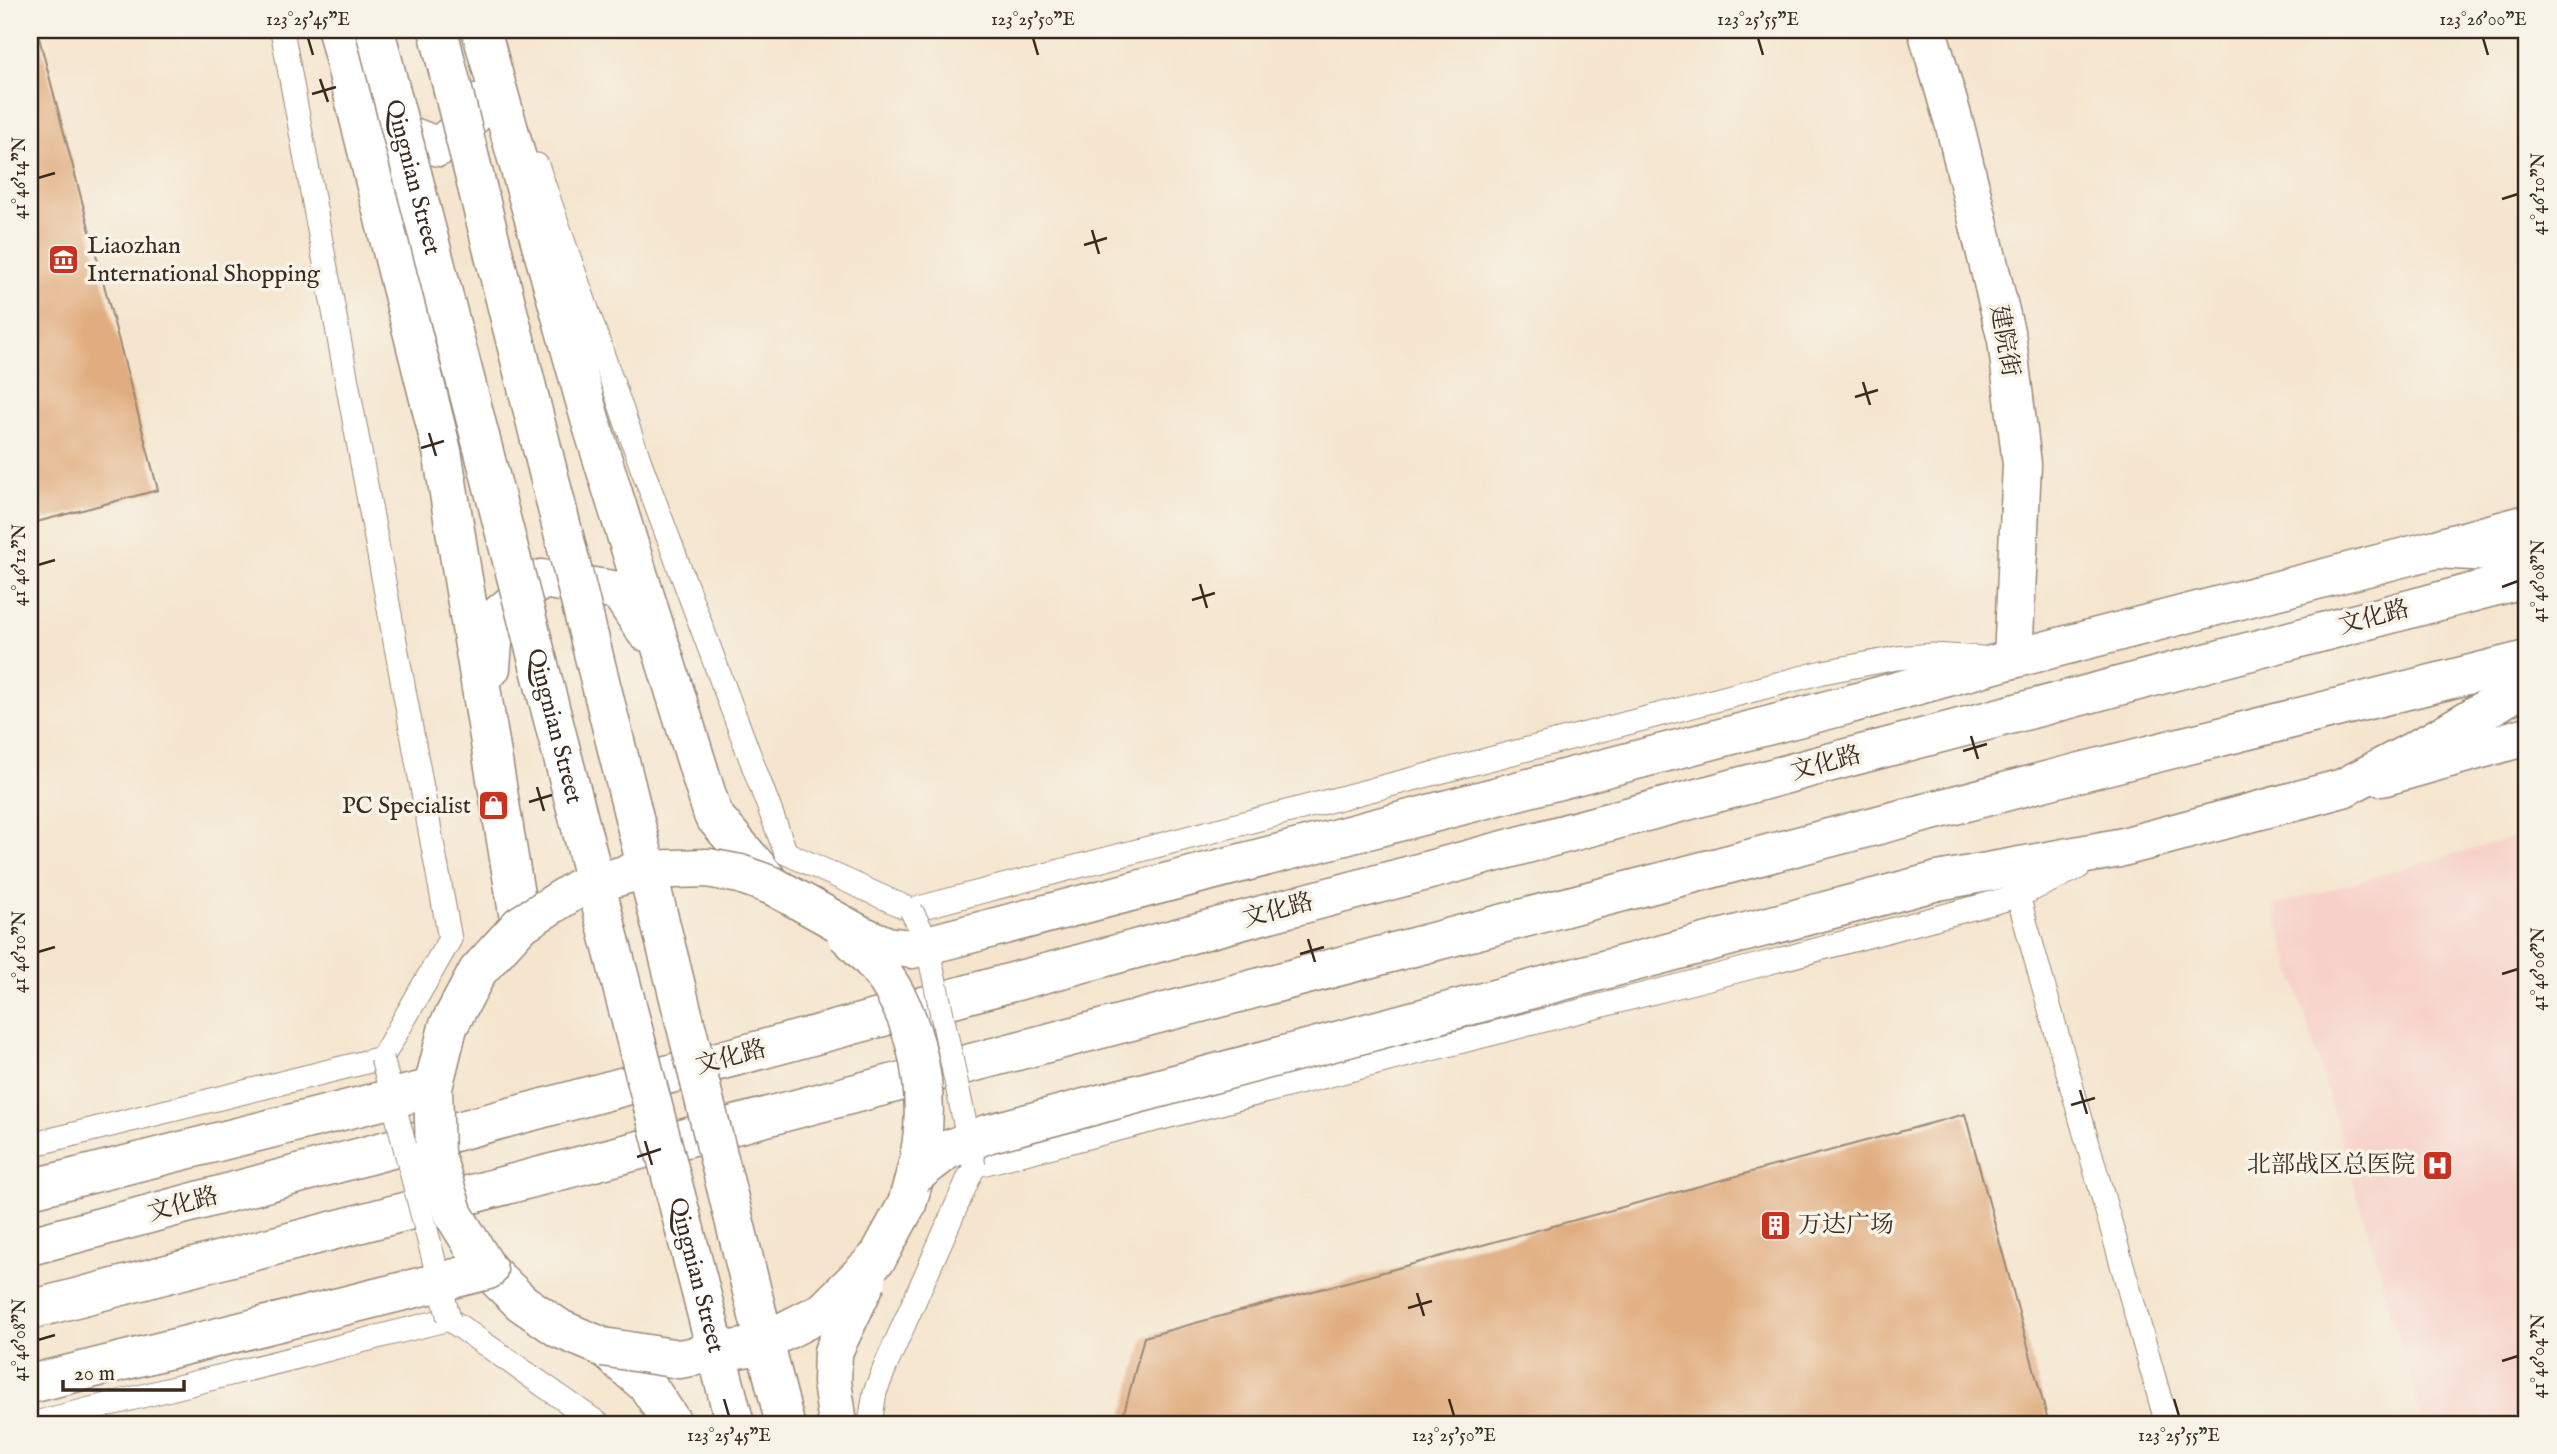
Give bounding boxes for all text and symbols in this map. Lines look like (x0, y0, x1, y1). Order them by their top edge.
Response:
text: 123°25'45"E (266, 9, 350, 32)
text: 123°25'50"E (991, 9, 1075, 32)
text: 123°25'55"E (1717, 9, 1799, 32)
text: 123°26'00"E (2439, 9, 2527, 32)
street label: Qingnian Street (378, 96, 448, 258)
text: 41°46'14"N (9, 136, 32, 219)
text: 41°46'10"N (2528, 152, 2551, 235)
place label: Liaozhan International Shopping (87, 231, 321, 290)
museum icon: Liaozhan International Shopping (47, 243, 81, 277)
street label: 建院街 (1982, 303, 2026, 379)
text: 41°46'12"N (9, 523, 32, 606)
text: 41°46'08"N (2528, 539, 2551, 623)
street label: 文化路 (2335, 594, 2413, 642)
street label: Qingnian Street (520, 645, 590, 807)
street label: 文化路 (1787, 740, 1865, 788)
shop icon: PC Specialist (477, 789, 511, 823)
place label: PC Specialist (342, 791, 471, 822)
street label: 文化路 (1239, 887, 1317, 935)
text: 41°46'10"N (9, 910, 32, 993)
text: 41°46'06"N (2528, 927, 2551, 1011)
street label: 文化路 (692, 1034, 770, 1082)
hospital icon: 北部战区总医院 (2421, 1148, 2455, 1182)
place label: 北部战区总医院 (2247, 1150, 2415, 1181)
street label: 文化路 (144, 1181, 222, 1229)
street label: Qingnian Street (662, 1194, 731, 1356)
building icon: 万达广场 (1758, 1208, 1792, 1242)
place label: 万达广场 (1798, 1210, 1894, 1241)
text: 41°46'08"N (9, 1298, 32, 1382)
text: 41°46'04"N (2528, 1313, 2551, 1398)
scale bar (63, 1349, 184, 1393)
text: 20 m (74, 1361, 115, 1388)
text: 123°25'45"E (687, 1425, 771, 1448)
text: 123°25'50"E (1412, 1425, 1496, 1448)
text: 123°25'55"E (2138, 1425, 2220, 1448)

